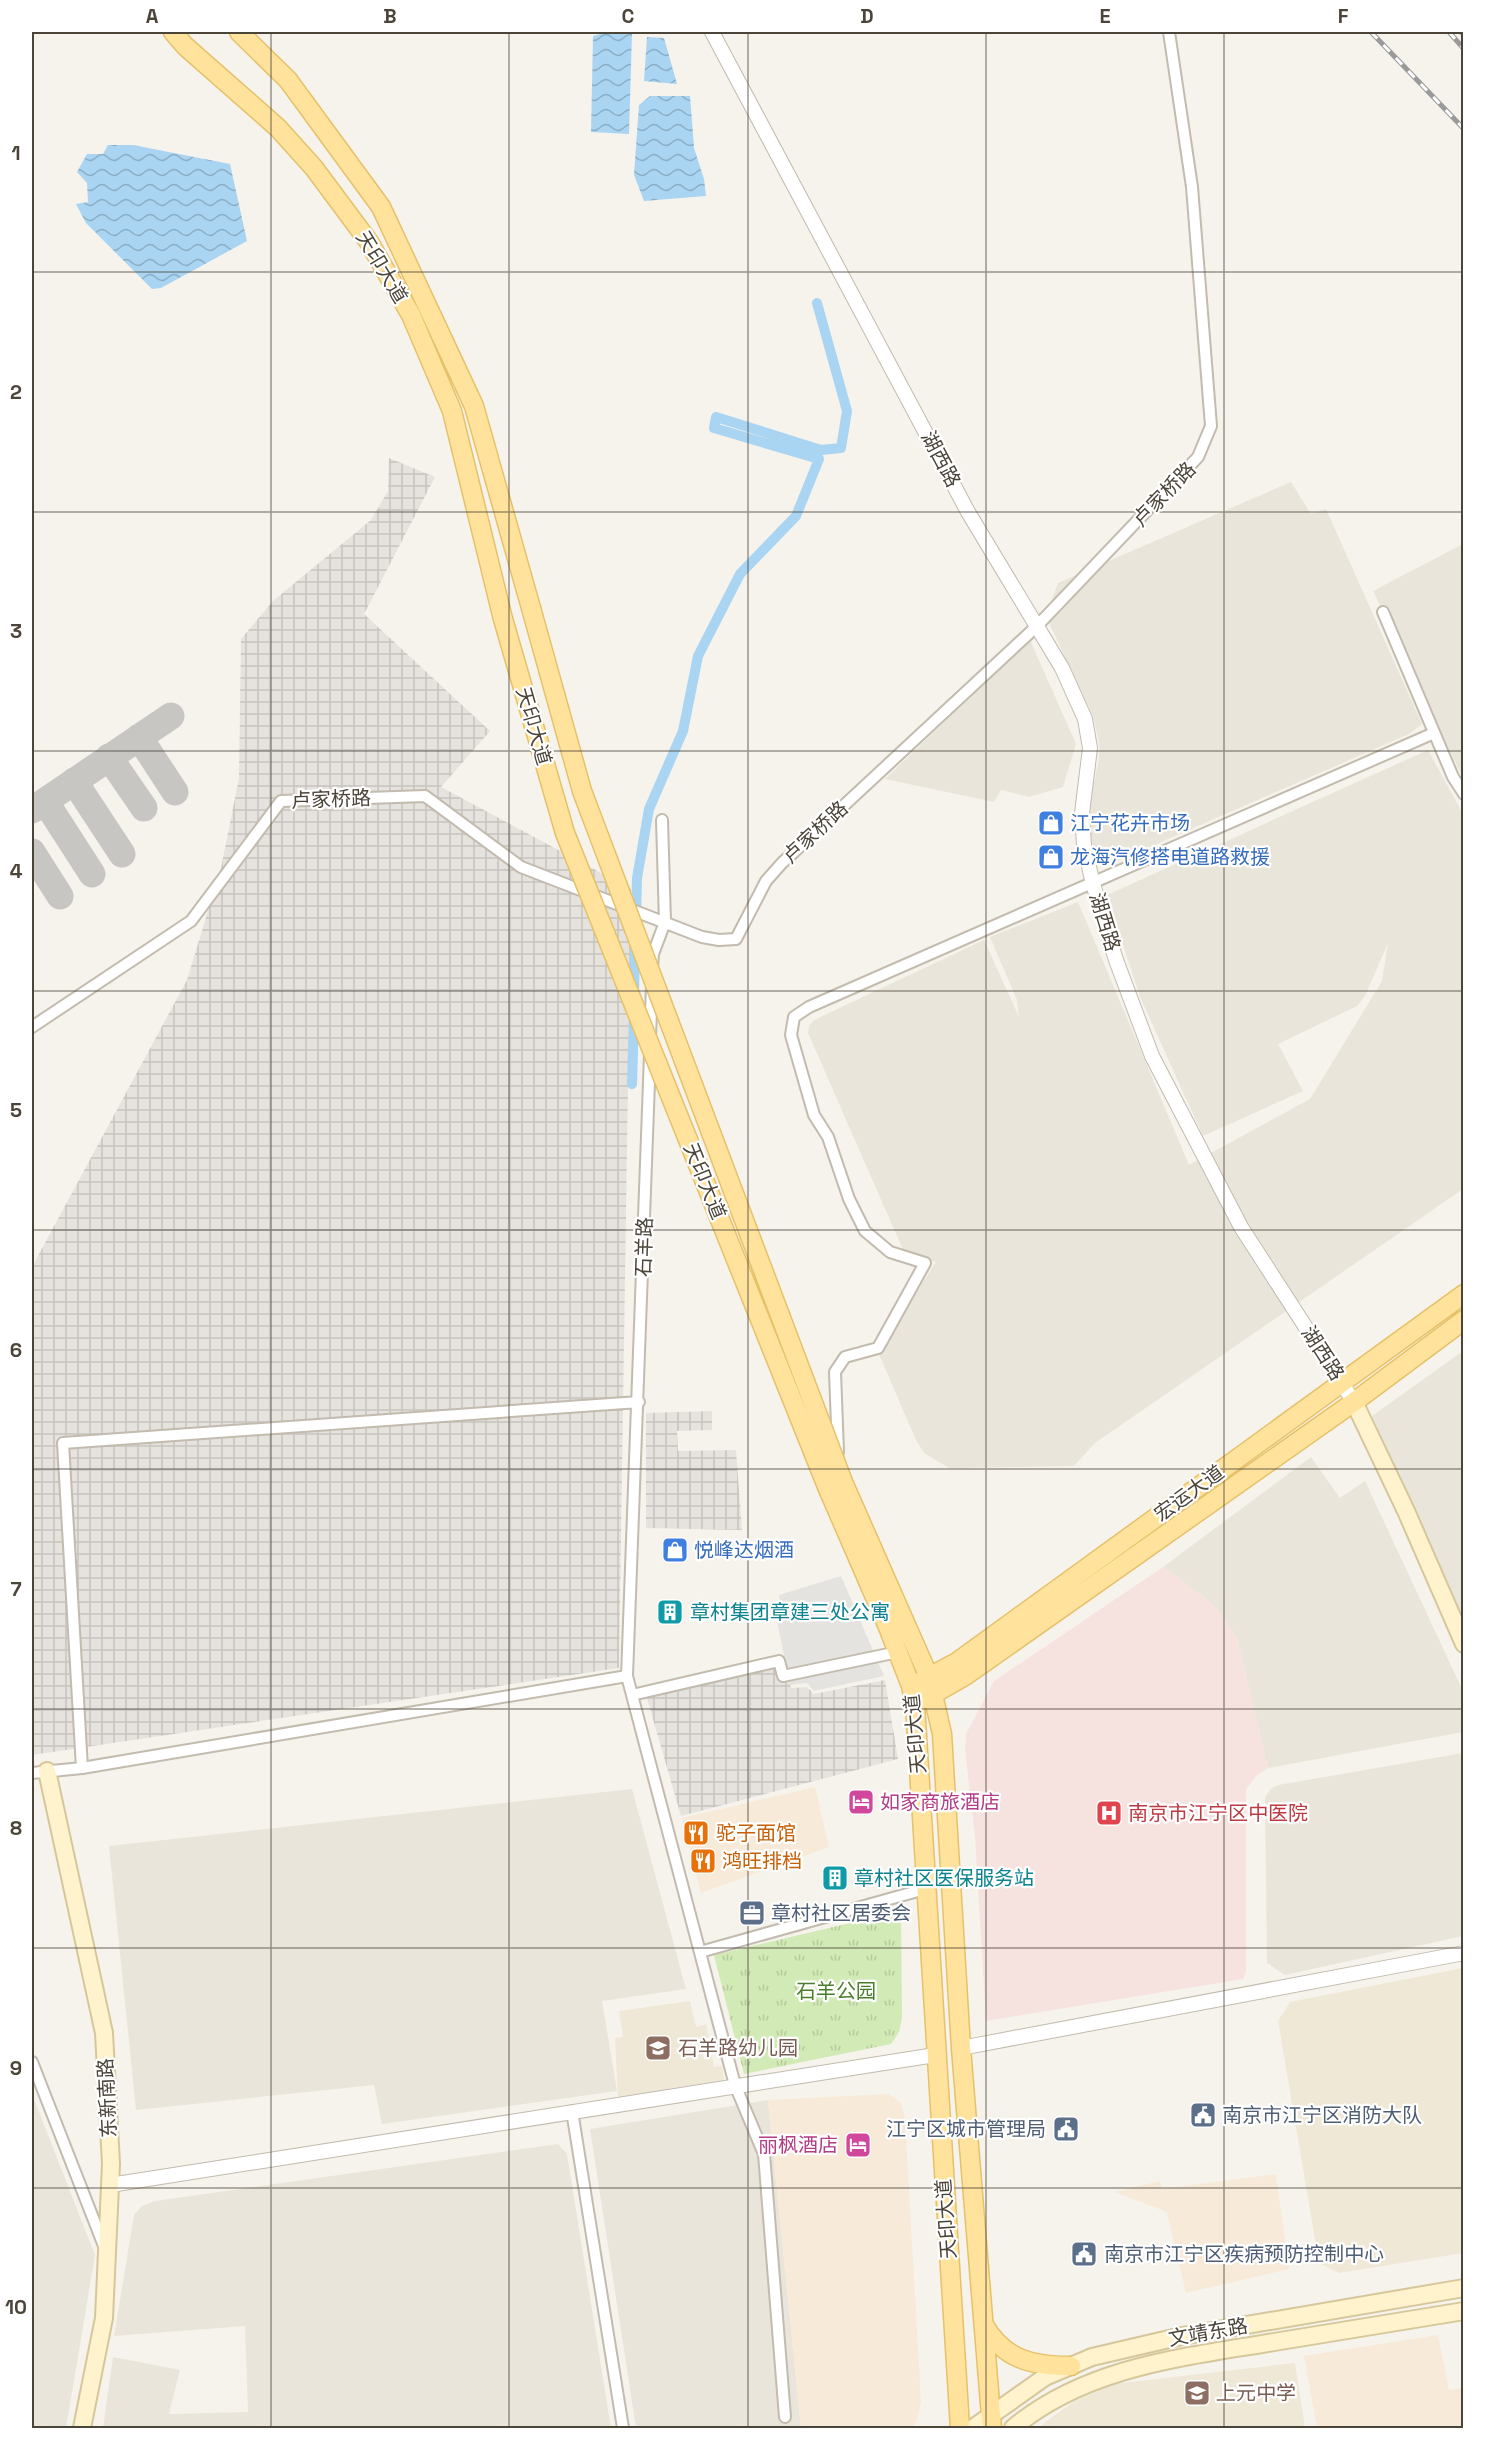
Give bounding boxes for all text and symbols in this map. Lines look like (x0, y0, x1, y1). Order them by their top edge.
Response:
text: A (146, 3, 159, 29)
text: B (383, 3, 397, 29)
text: C (622, 3, 635, 29)
text: D (860, 3, 874, 29)
text: E (1099, 3, 1111, 29)
text: F (1338, 3, 1349, 29)
text: 1 (11, 140, 21, 166)
street label: 天印大道 (350, 226, 414, 308)
text: 2 (10, 379, 22, 405)
street label: 湖西路 (915, 426, 967, 492)
street label: 卢家桥路 (1127, 456, 1201, 532)
text: 3 (10, 618, 22, 644)
street label: 天印大道 (510, 684, 558, 768)
street label: 卢家桥路 (291, 785, 371, 813)
street label: 卢家桥路 (777, 795, 853, 869)
shop icon: 江宁花卉市场 (1036, 808, 1066, 838)
place label: 江宁花卉市场 (1070, 810, 1190, 836)
shop icon: 龙海汽修搭电道路救援 (1036, 842, 1066, 872)
place label: 龙海汽修搭电道路救援 (1070, 844, 1270, 870)
text: 4 (10, 858, 23, 884)
street label: 湖西路 (1084, 890, 1126, 954)
text: 5 (10, 1097, 22, 1123)
street label: 天印大道 (678, 1139, 732, 1223)
street label: 石羊路 (630, 1217, 658, 1277)
street label: 湖西路 (1296, 1321, 1350, 1385)
text: 6 (10, 1337, 22, 1363)
street label: 宏运大道 (1149, 1459, 1229, 1527)
shop icon: 悦峰达烟酒 (660, 1535, 690, 1565)
place label: 悦峰达烟酒 (694, 1537, 794, 1563)
text: 7 (10, 1576, 22, 1602)
building icon: 章村集团章建三处公寓 (655, 1597, 685, 1627)
place label: 章村集团章建三处公寓 (690, 1599, 890, 1625)
street label: 天印大道 (899, 1693, 931, 1775)
hotel icon: 如家商旅酒店 (846, 1787, 876, 1817)
place label: 如家商旅酒店 (880, 1789, 1000, 1815)
hospital icon: 南京市江宁区中医院 (1094, 1798, 1124, 1828)
place label: 南京市江宁区中医院 (1128, 1800, 1308, 1826)
text: 8 (10, 1815, 22, 1841)
restaurant icon: 驼子面馆 (681, 1818, 711, 1848)
place label: 驼子面馆 (716, 1820, 796, 1846)
restaurant icon: 鸿旺排档 (688, 1846, 718, 1876)
place label: 鸿旺排档 (722, 1848, 802, 1874)
building icon: 章村社区医保服务站 (820, 1863, 850, 1893)
place label: 章村社区医保服务站 (854, 1865, 1034, 1891)
office icon: 章村社区居委会 (737, 1898, 767, 1928)
place label: 章村社区居委会 (771, 1900, 911, 1926)
park label: 石羊公园 (796, 1978, 876, 2004)
school or university icon: 石羊路幼儿园 (643, 2033, 673, 2063)
place label: 石羊路幼儿园 (678, 2035, 798, 2061)
text: 9 (10, 2055, 22, 2081)
street label: 东新南路 (92, 2057, 122, 2139)
public building icon: 南京市江宁区消防大队 (1188, 2100, 1218, 2130)
place label: 南京市江宁区消防大队 (1222, 2102, 1422, 2128)
public building icon: 江宁区城市管理局 (1051, 2114, 1081, 2144)
place label: 江宁区城市管理局 (886, 2116, 1046, 2142)
hotel icon: 丽枫酒店 (843, 2130, 873, 2160)
place label: 丽枫酒店 (758, 2132, 838, 2158)
street label: 天印大道 (930, 2178, 962, 2260)
public building icon: 南京市江宁区疾病预防控制中心 (1069, 2239, 1099, 2269)
place label: 南京市江宁区疾病预防控制中心 (1104, 2241, 1384, 2267)
text: 10 (5, 2294, 27, 2320)
street label: 文靖东路 (1166, 2312, 1250, 2352)
school or university icon: 上元中学 (1182, 2378, 1212, 2408)
place label: 上元中学 (1216, 2380, 1296, 2406)

